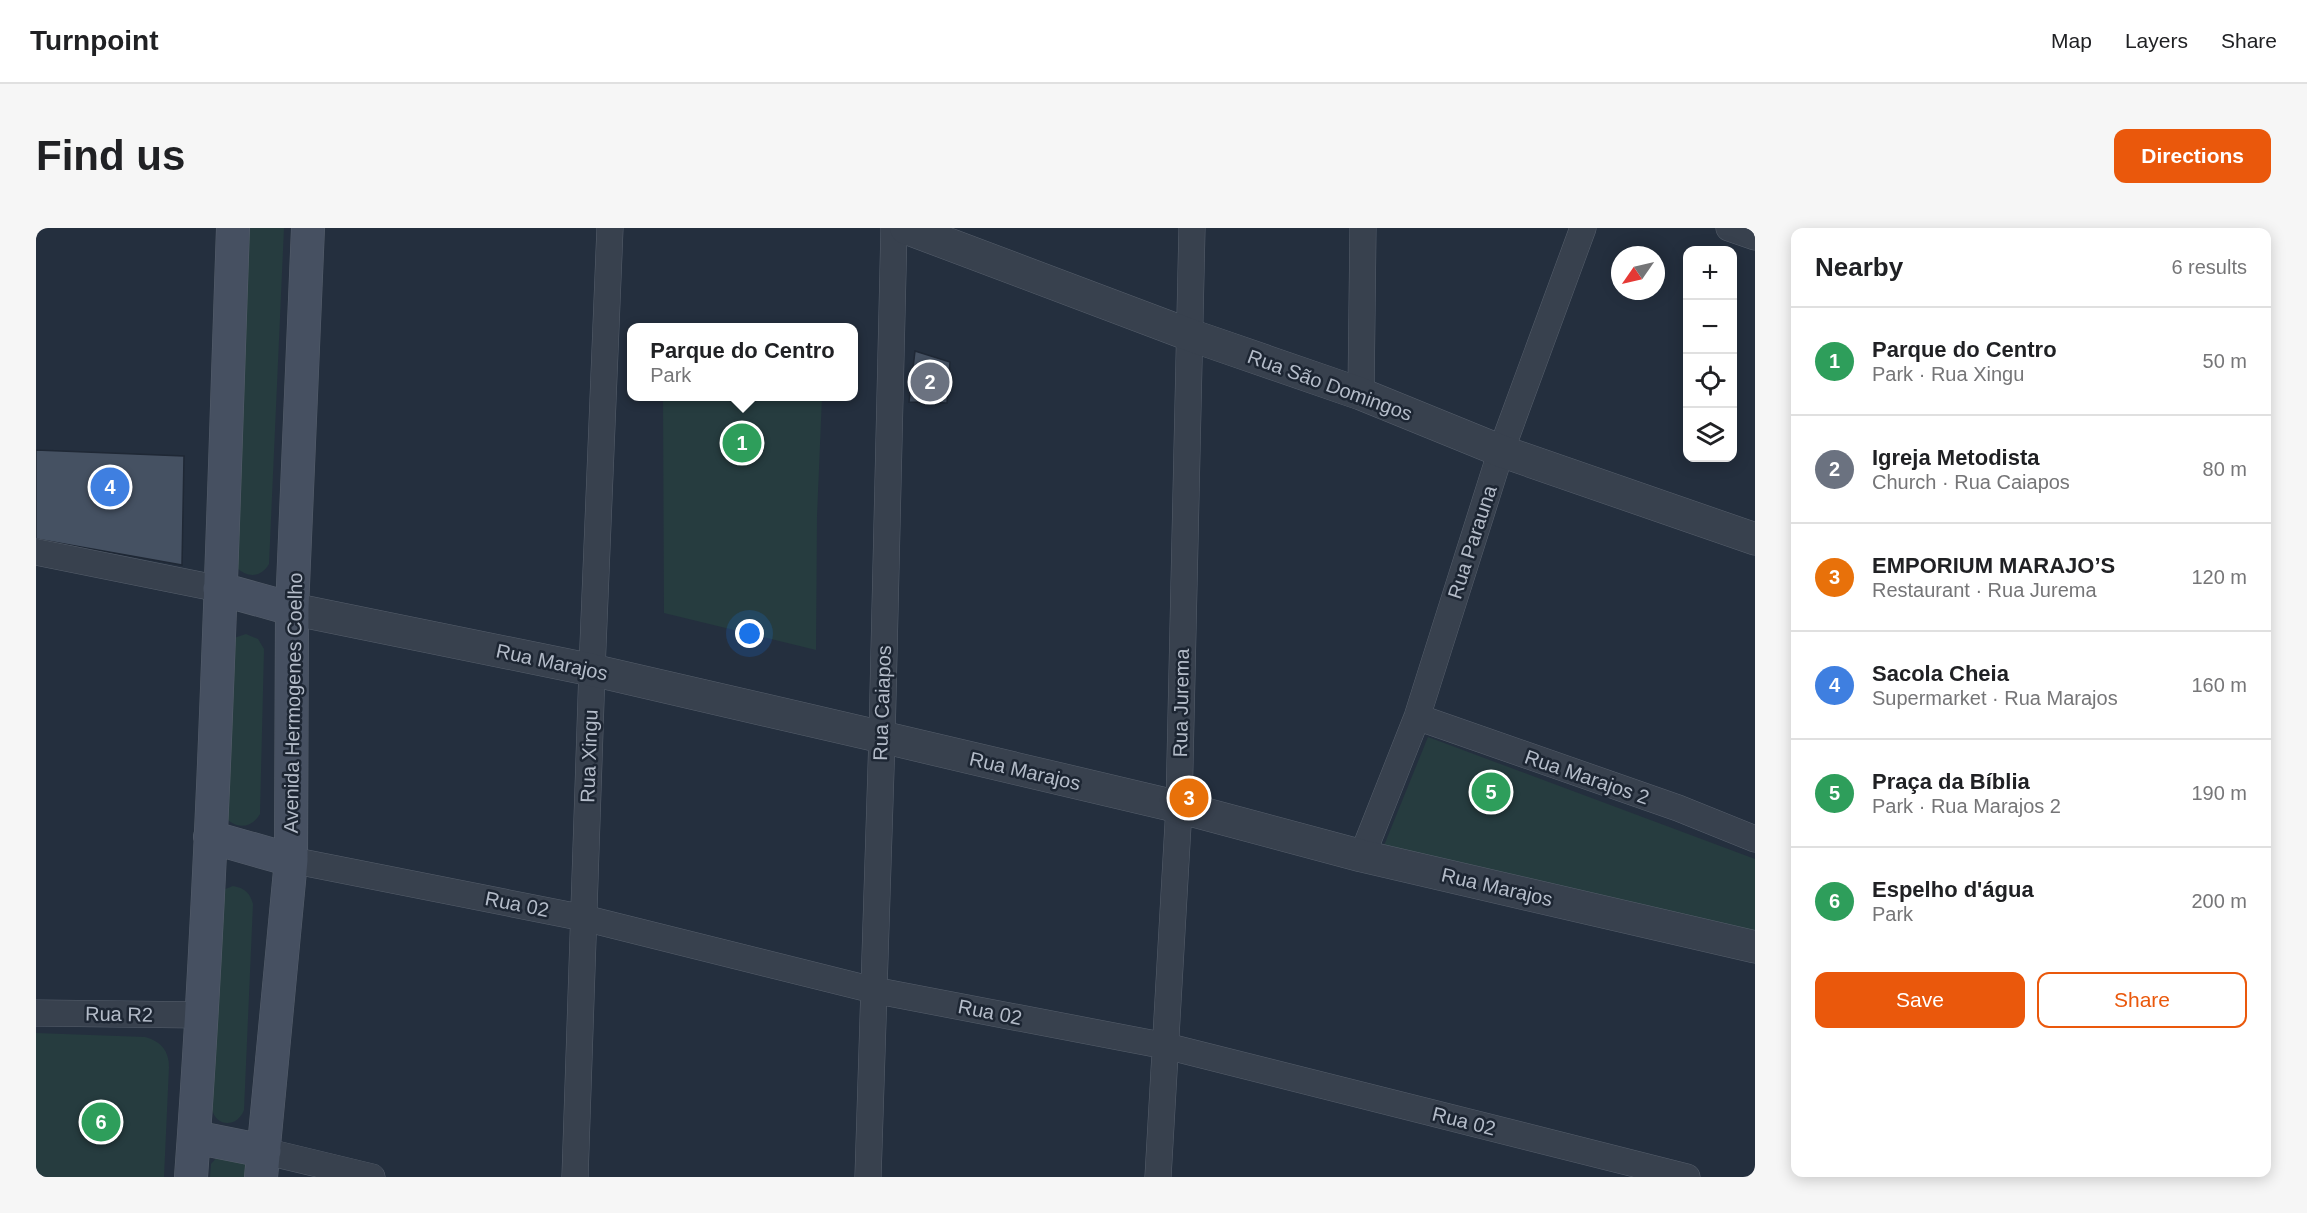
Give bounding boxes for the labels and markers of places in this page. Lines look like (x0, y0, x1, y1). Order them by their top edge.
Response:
pin: 2 (910, 360, 950, 404)
pin: 1 (722, 420, 762, 466)
pin: 4 (90, 464, 130, 510)
pin: 5 (1472, 770, 1510, 814)
pin: 3 (1170, 776, 1208, 820)
pin: 6 (82, 1100, 120, 1144)

